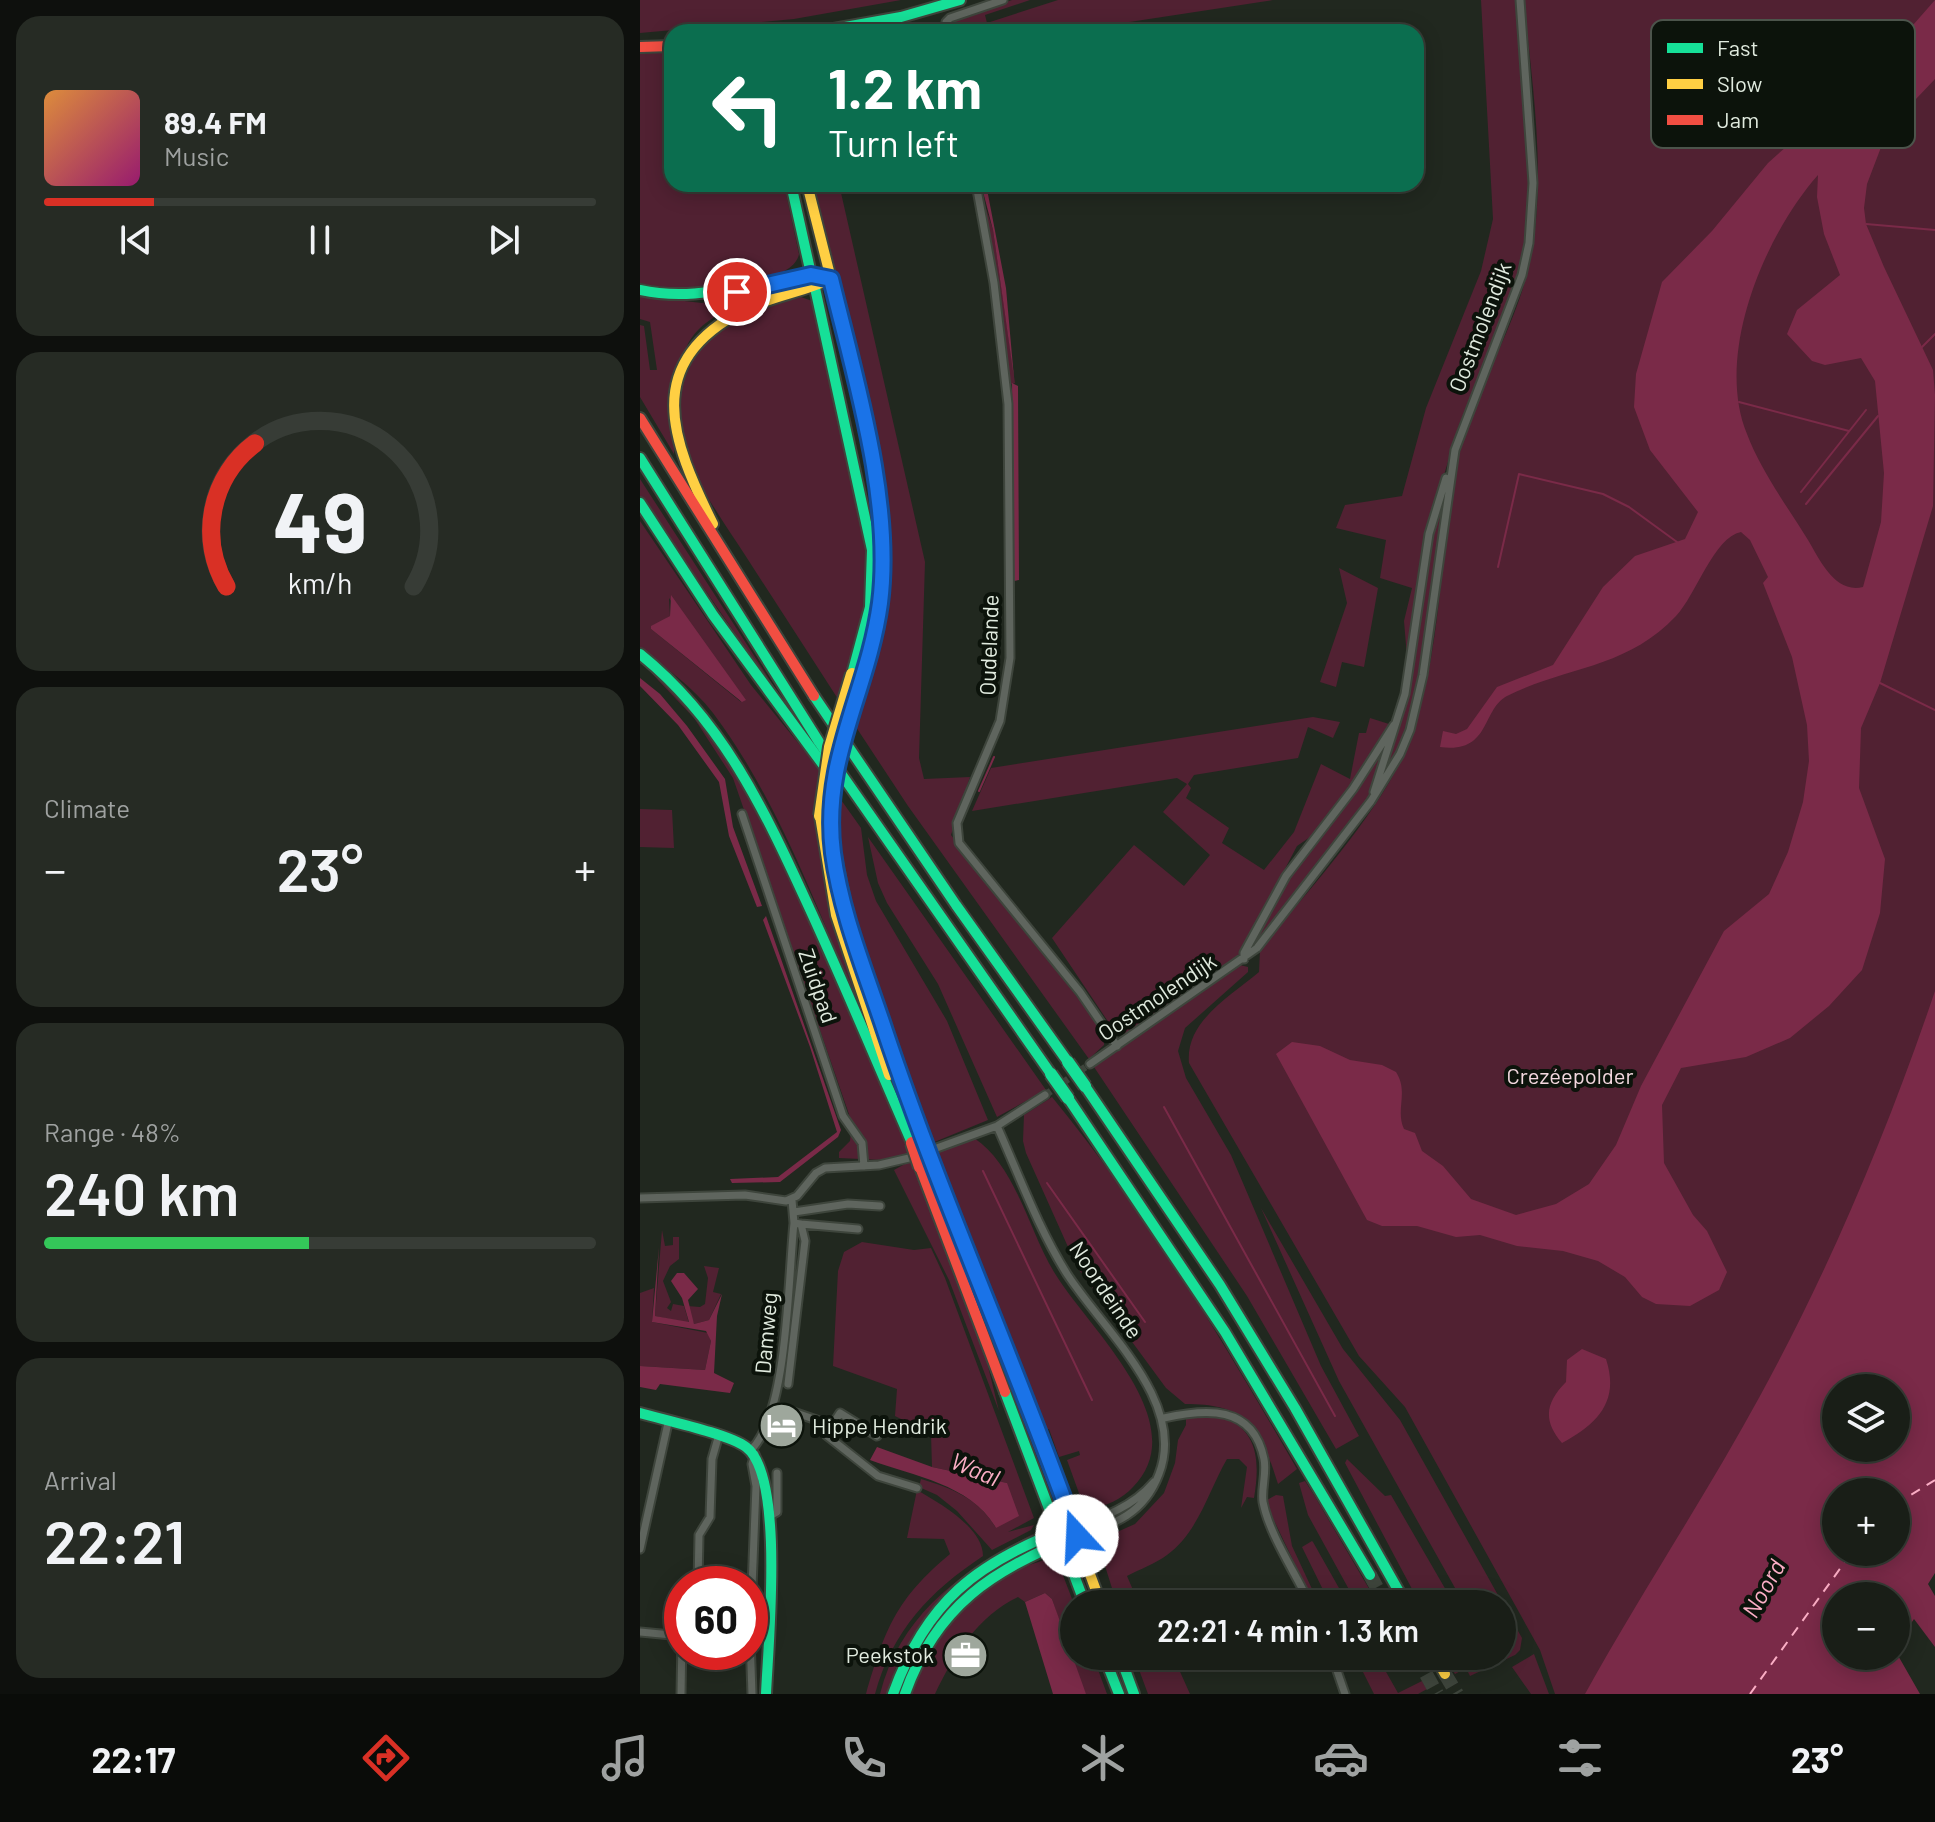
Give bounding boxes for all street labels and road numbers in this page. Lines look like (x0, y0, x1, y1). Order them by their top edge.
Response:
street label: Oostmolendijk (1442, 258, 1516, 395)
street label: Oudelande (973, 594, 1003, 696)
street label: Zuidpad (794, 945, 844, 1026)
street label: Oostmolendijk (1092, 947, 1220, 1045)
street label: Noordeinde (1065, 1236, 1149, 1343)
street label: Damweg (748, 1291, 782, 1375)

